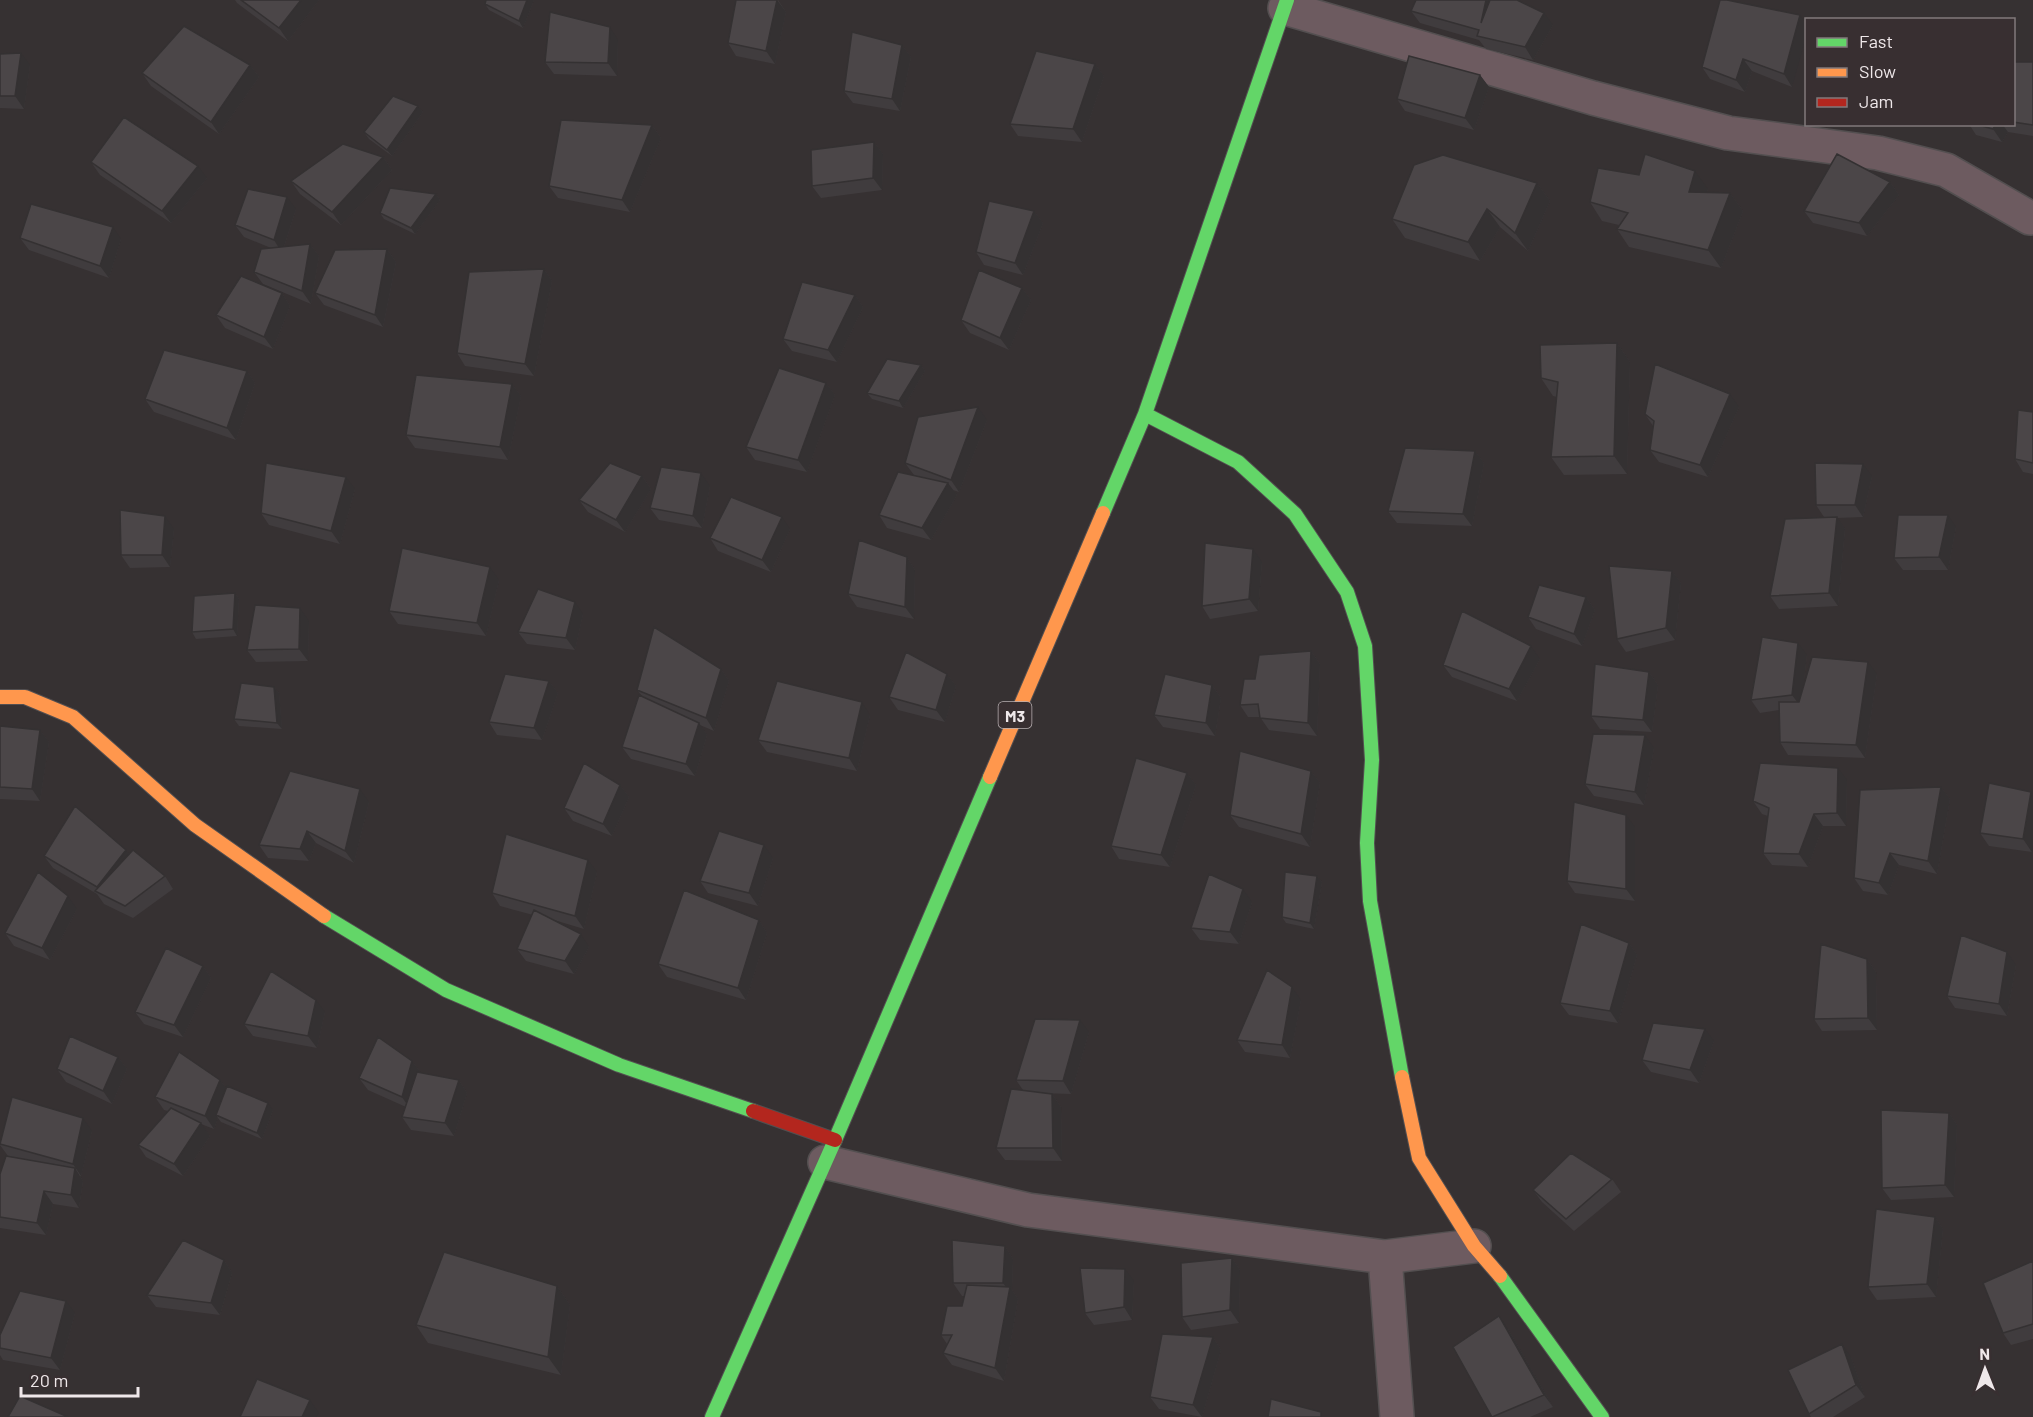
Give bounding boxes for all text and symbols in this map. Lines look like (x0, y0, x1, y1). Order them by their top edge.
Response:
legend (1805, 18, 2015, 126)
text: Fast (1859, 30, 1893, 52)
text: Slow (1859, 60, 1896, 82)
text: Jam (1859, 90, 1893, 112)
road number: M3 (998, 702, 1032, 728)
north arrow (1955, 1339, 2015, 1399)
text: N (1979, 1344, 1990, 1363)
scale bar (21, 1360, 138, 1398)
text: 20 m (30, 1369, 68, 1391)

